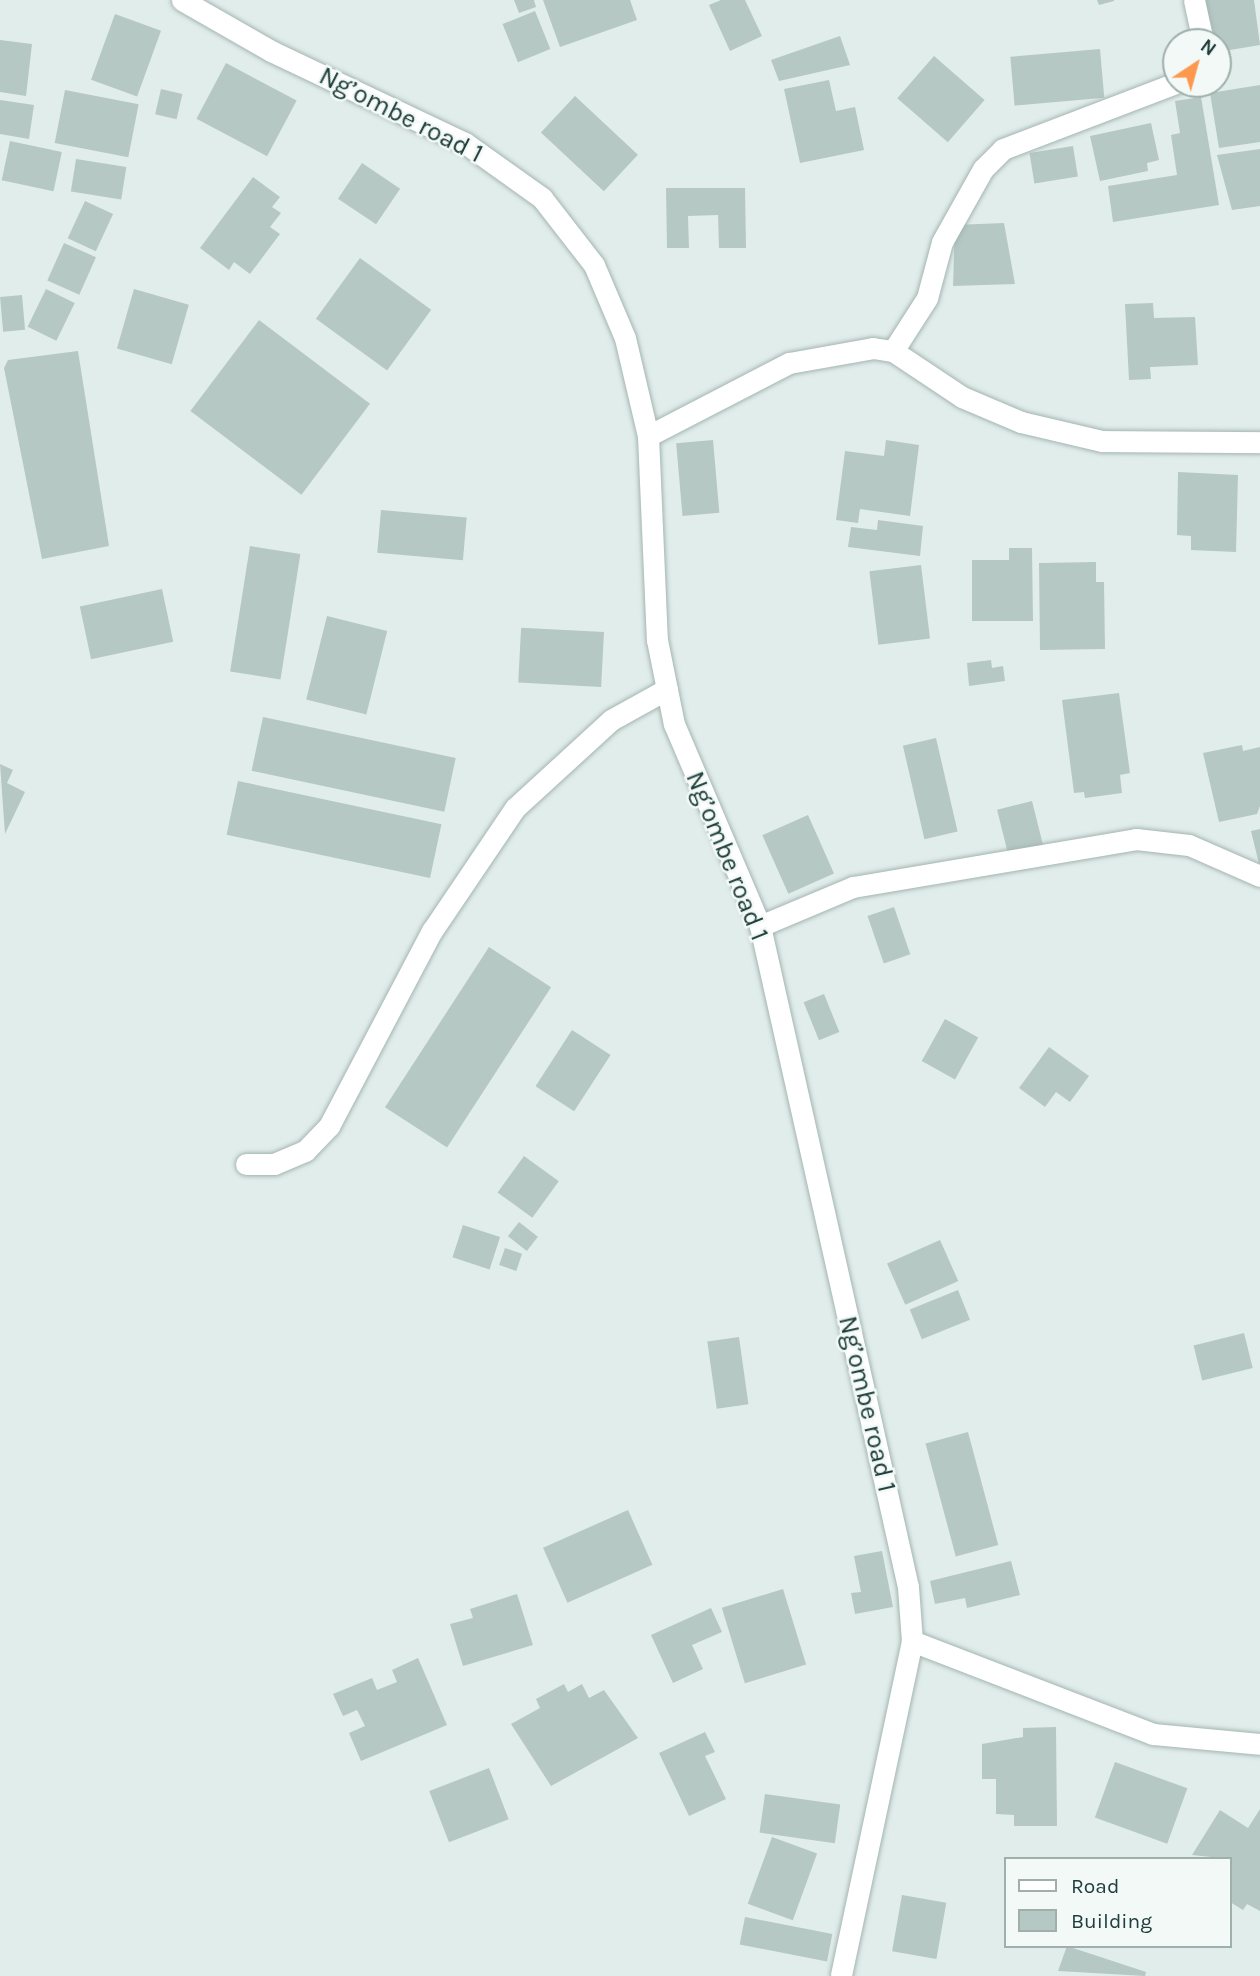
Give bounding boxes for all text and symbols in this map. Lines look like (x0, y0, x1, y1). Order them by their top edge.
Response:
north arrow (1162, 28, 1232, 98)
text: N (1196, 35, 1220, 61)
street label: Ng’ombe road 1 (314, 60, 488, 170)
street label: Ng’ombe road 1 (679, 767, 775, 945)
street label: Ng’ombe road 1 (832, 1313, 902, 1495)
legend (1004, 1857, 1232, 1948)
text: Road (1071, 1874, 1119, 1898)
text: Building (1071, 1909, 1152, 1933)

